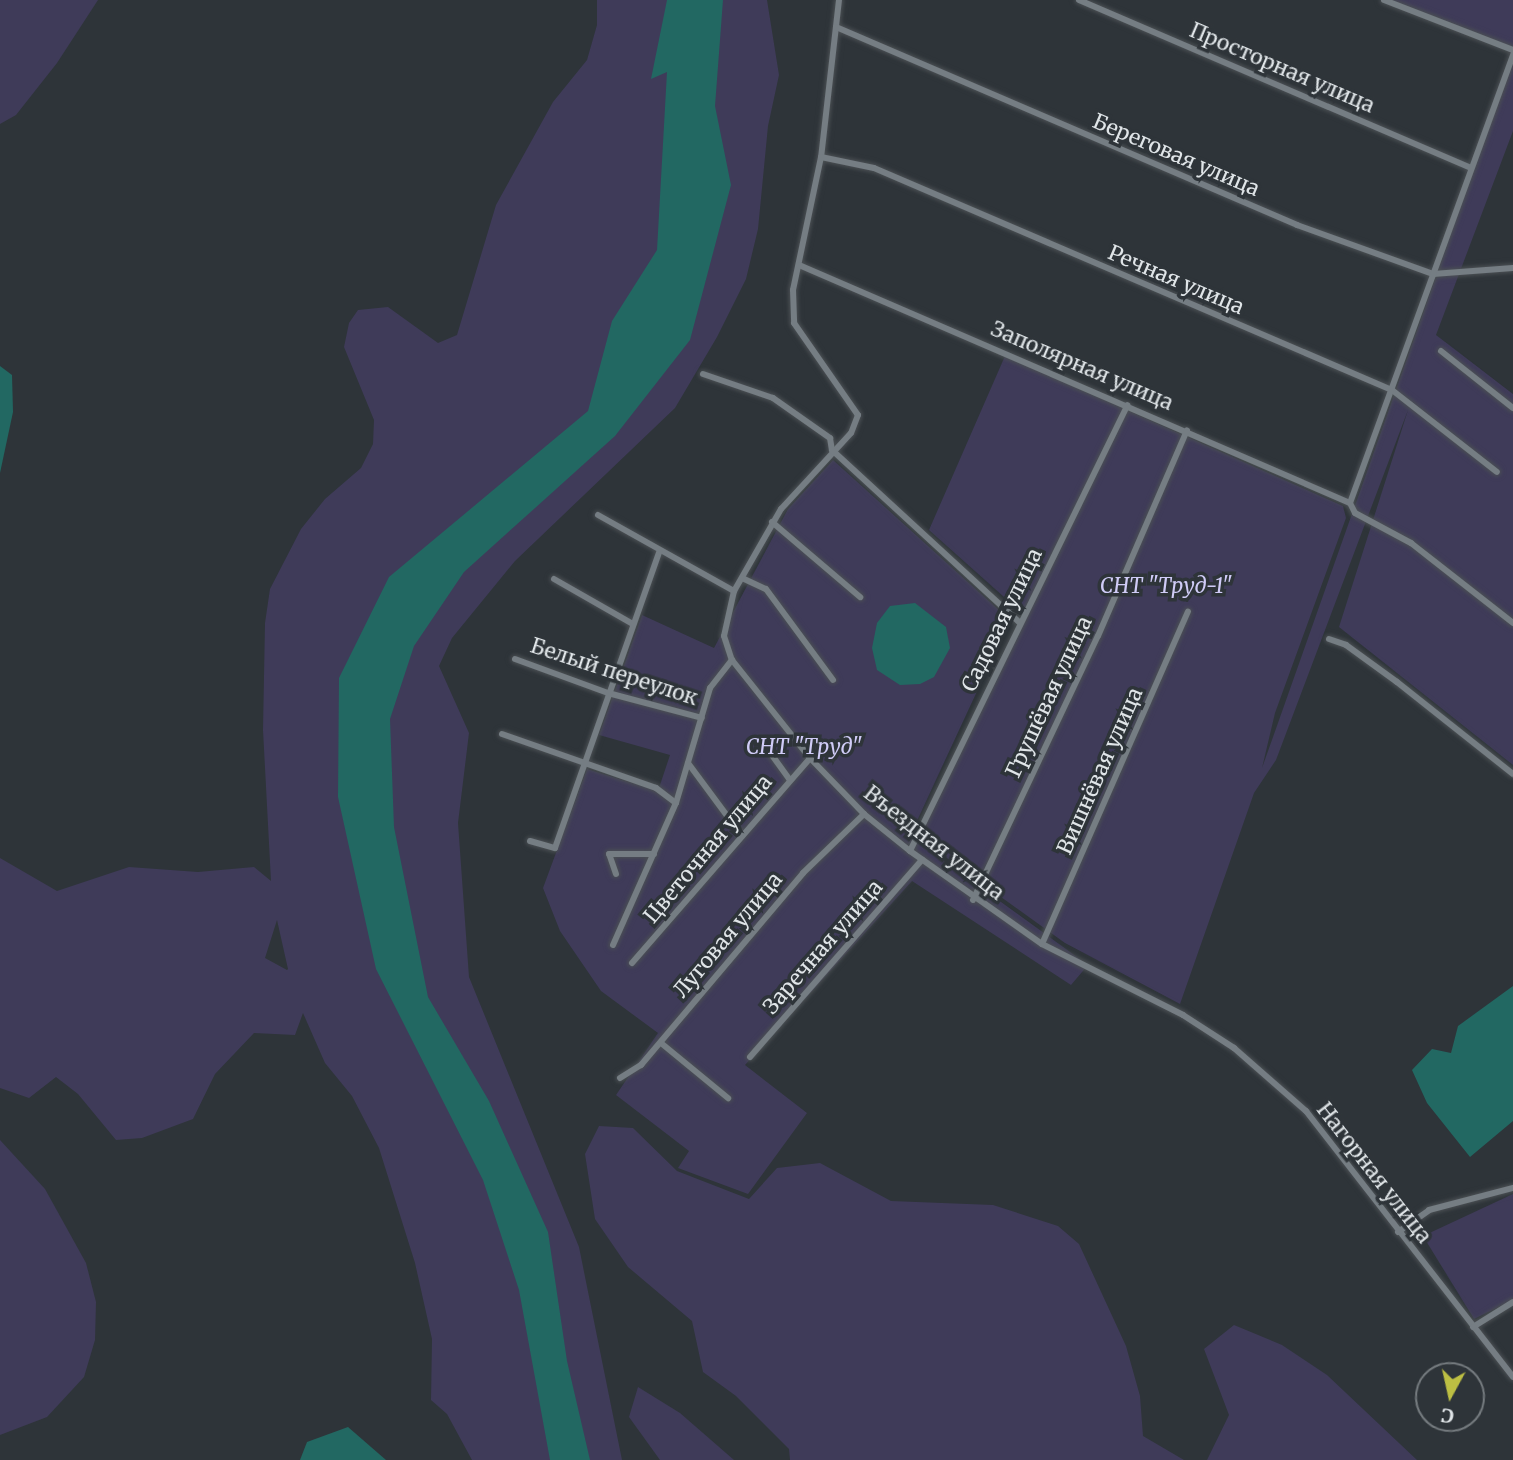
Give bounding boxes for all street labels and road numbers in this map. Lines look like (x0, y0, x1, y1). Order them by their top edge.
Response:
street label: Просторная улица (1186, 18, 1378, 118)
street label: Береговая улица (1089, 108, 1263, 202)
street label: Речная улица (1104, 240, 1248, 320)
street label: Заполярная улица (987, 316, 1177, 416)
street label: Садовая улица (956, 544, 1048, 696)
street label: Грушёвая улица (1001, 612, 1097, 782)
street label: Белый переулок (527, 633, 701, 711)
street label: Вишнёвая улица (1052, 684, 1148, 858)
street label: Цветочная улица (639, 770, 777, 928)
street label: Въездная улица (859, 780, 1009, 906)
street label: Луговая улица (668, 867, 788, 1003)
street label: Заречная улица (758, 875, 888, 1019)
street label: Нагорная улица (1311, 1098, 1437, 1248)

